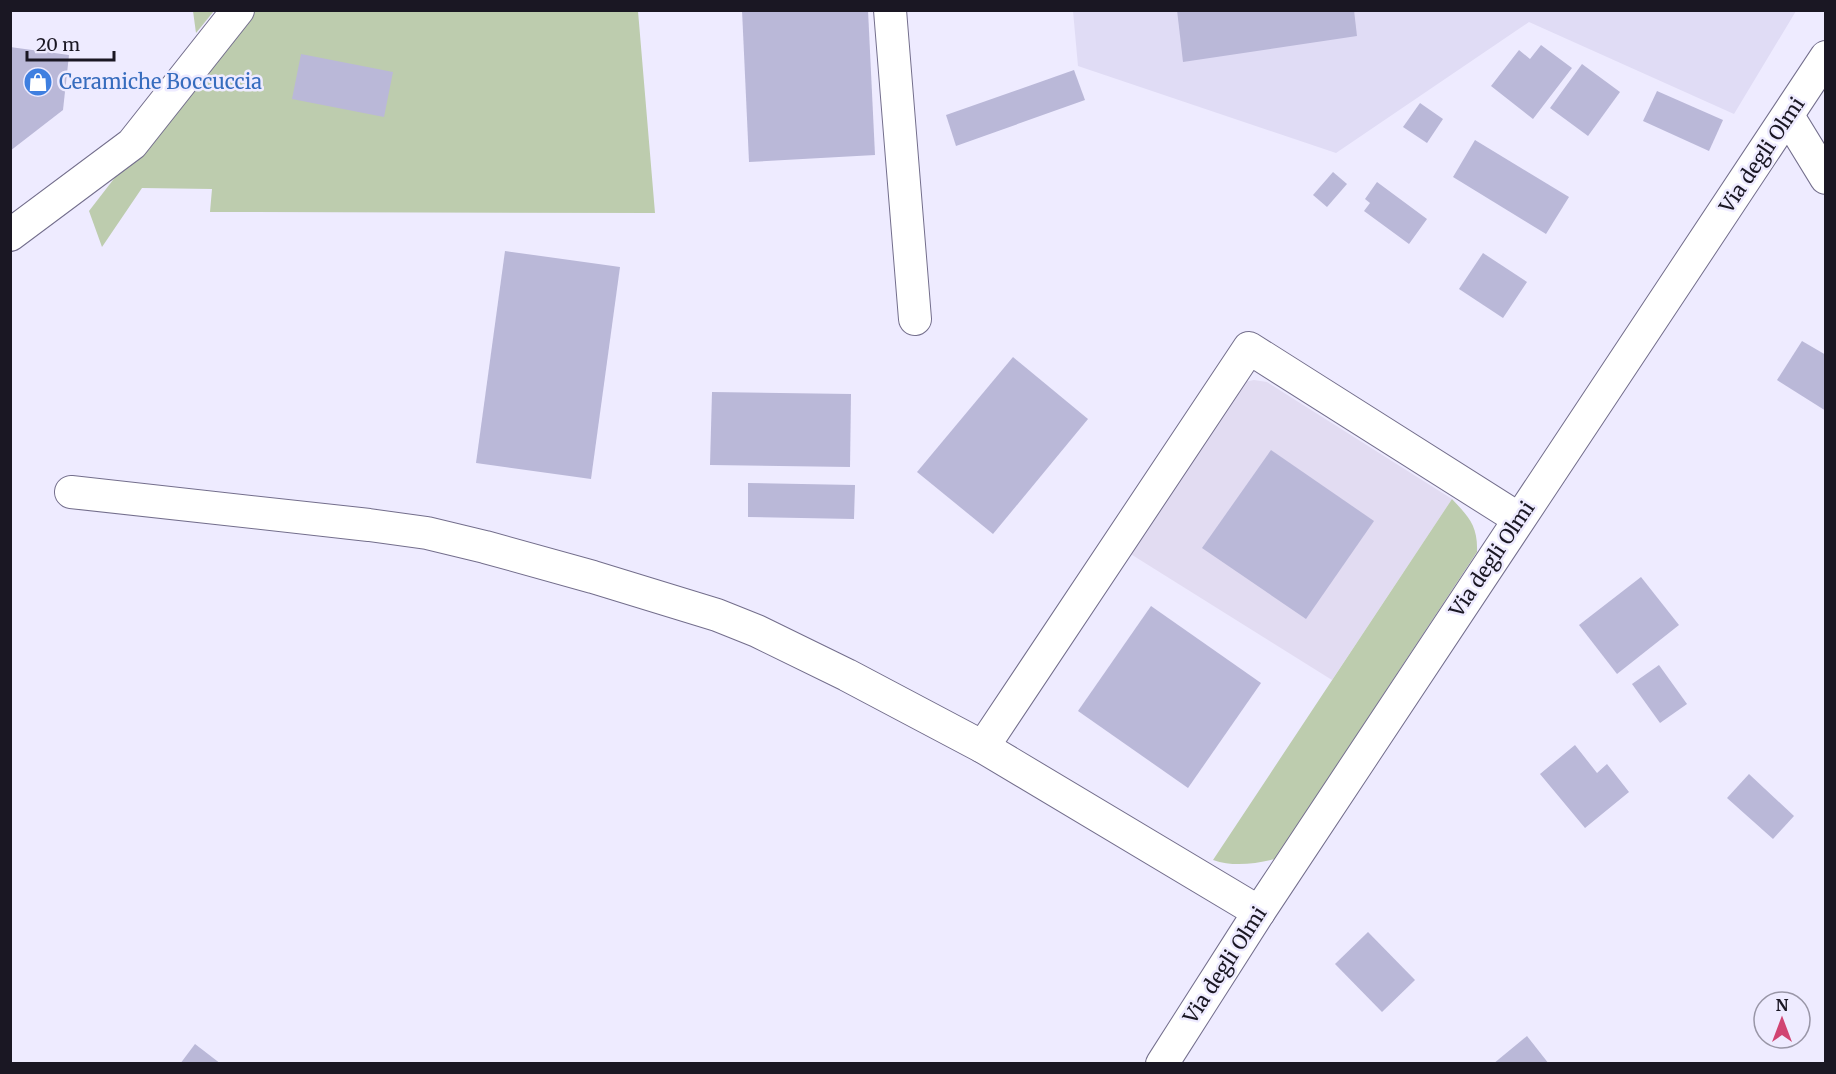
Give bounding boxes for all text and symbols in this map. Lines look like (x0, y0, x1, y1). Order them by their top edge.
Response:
scale bar (27, 24, 114, 62)
text: 20 m (36, 33, 80, 56)
shop icon: Ceramiche Boccuccia (22, 66, 54, 98)
place label: Ceramiche Boccuccia (59, 69, 262, 94)
street label: Via degli Olmi (1713, 92, 1809, 218)
street label: Via degli Olmi (1443, 496, 1539, 622)
street label: Via degli Olmi (1177, 902, 1272, 1029)
north arrow (1752, 990, 1812, 1050)
text: N (1776, 995, 1789, 1015)

